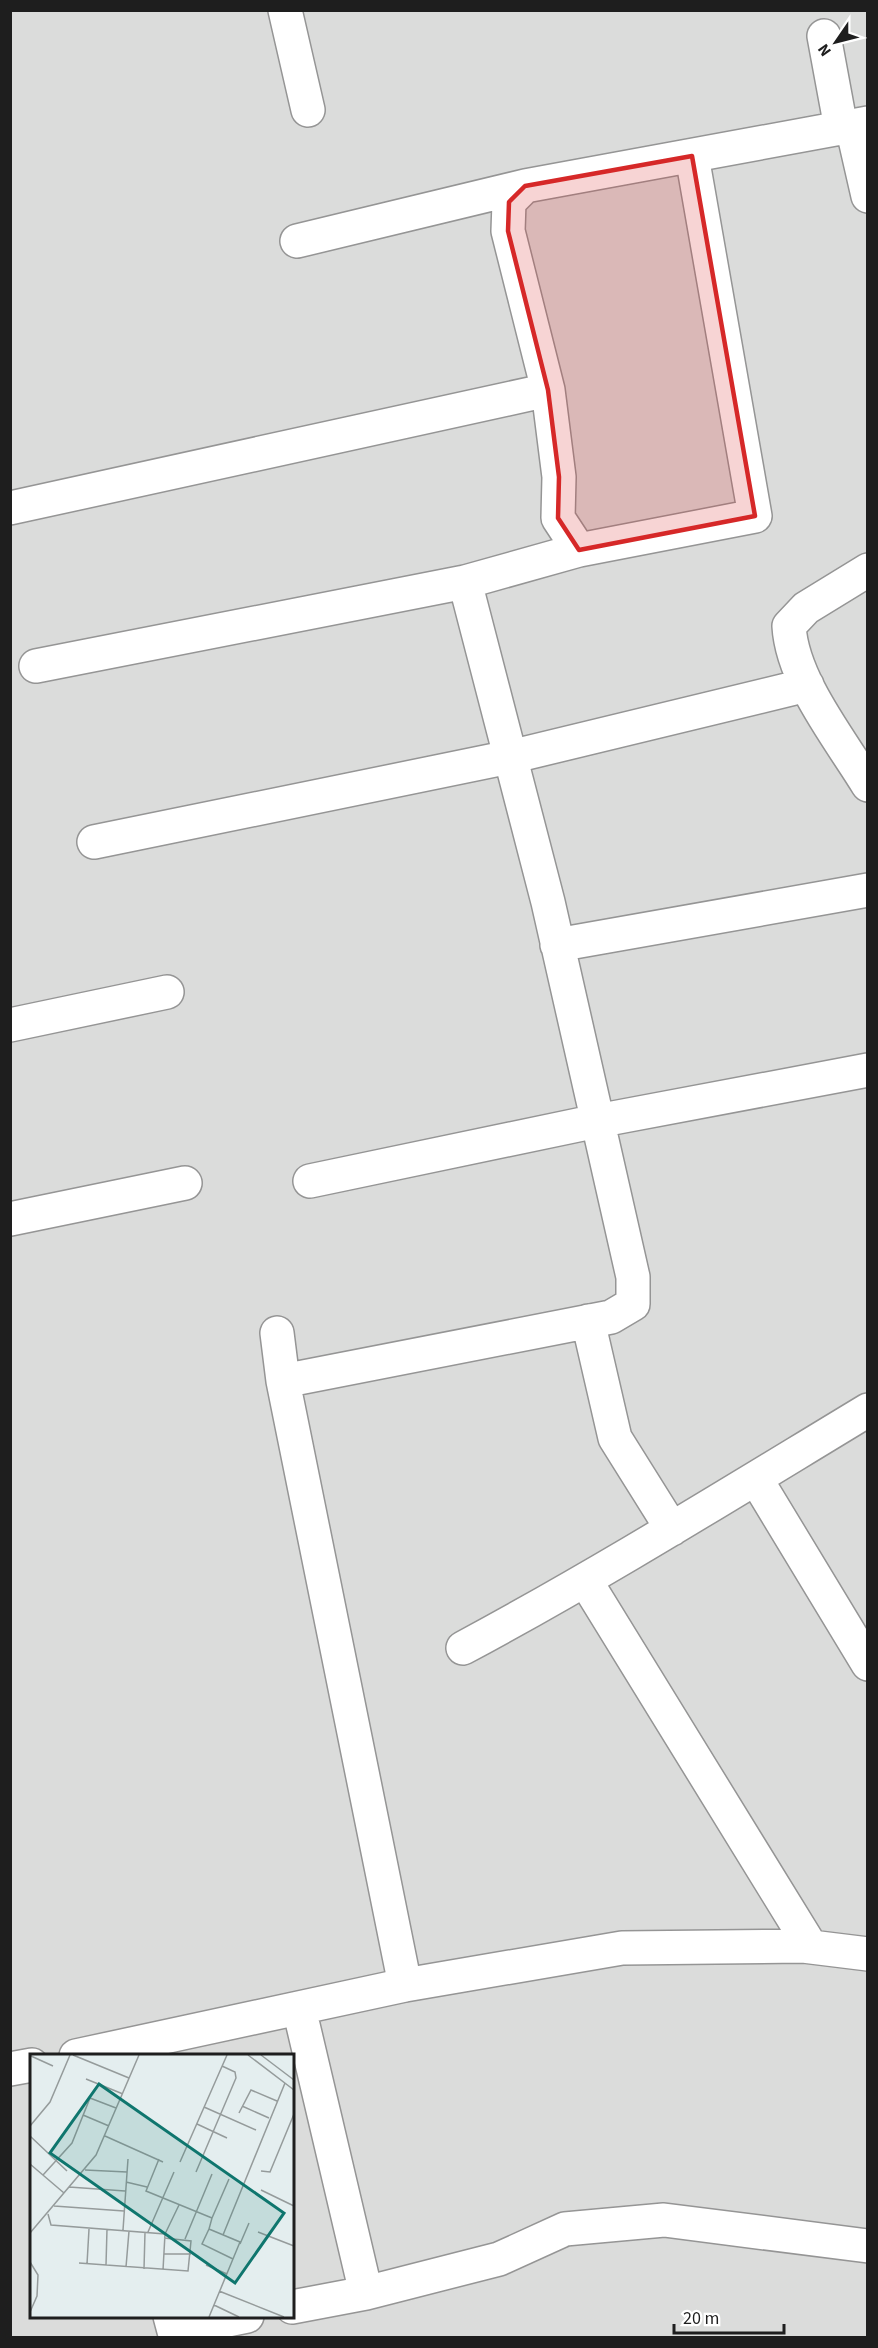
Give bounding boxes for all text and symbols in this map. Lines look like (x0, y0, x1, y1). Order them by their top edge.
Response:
north arrow (806, 12, 866, 72)
text: N (812, 39, 837, 61)
inset map (30, 2054, 294, 2318)
scale bar (674, 2297, 784, 2335)
text: 20 m (683, 2306, 719, 2331)

